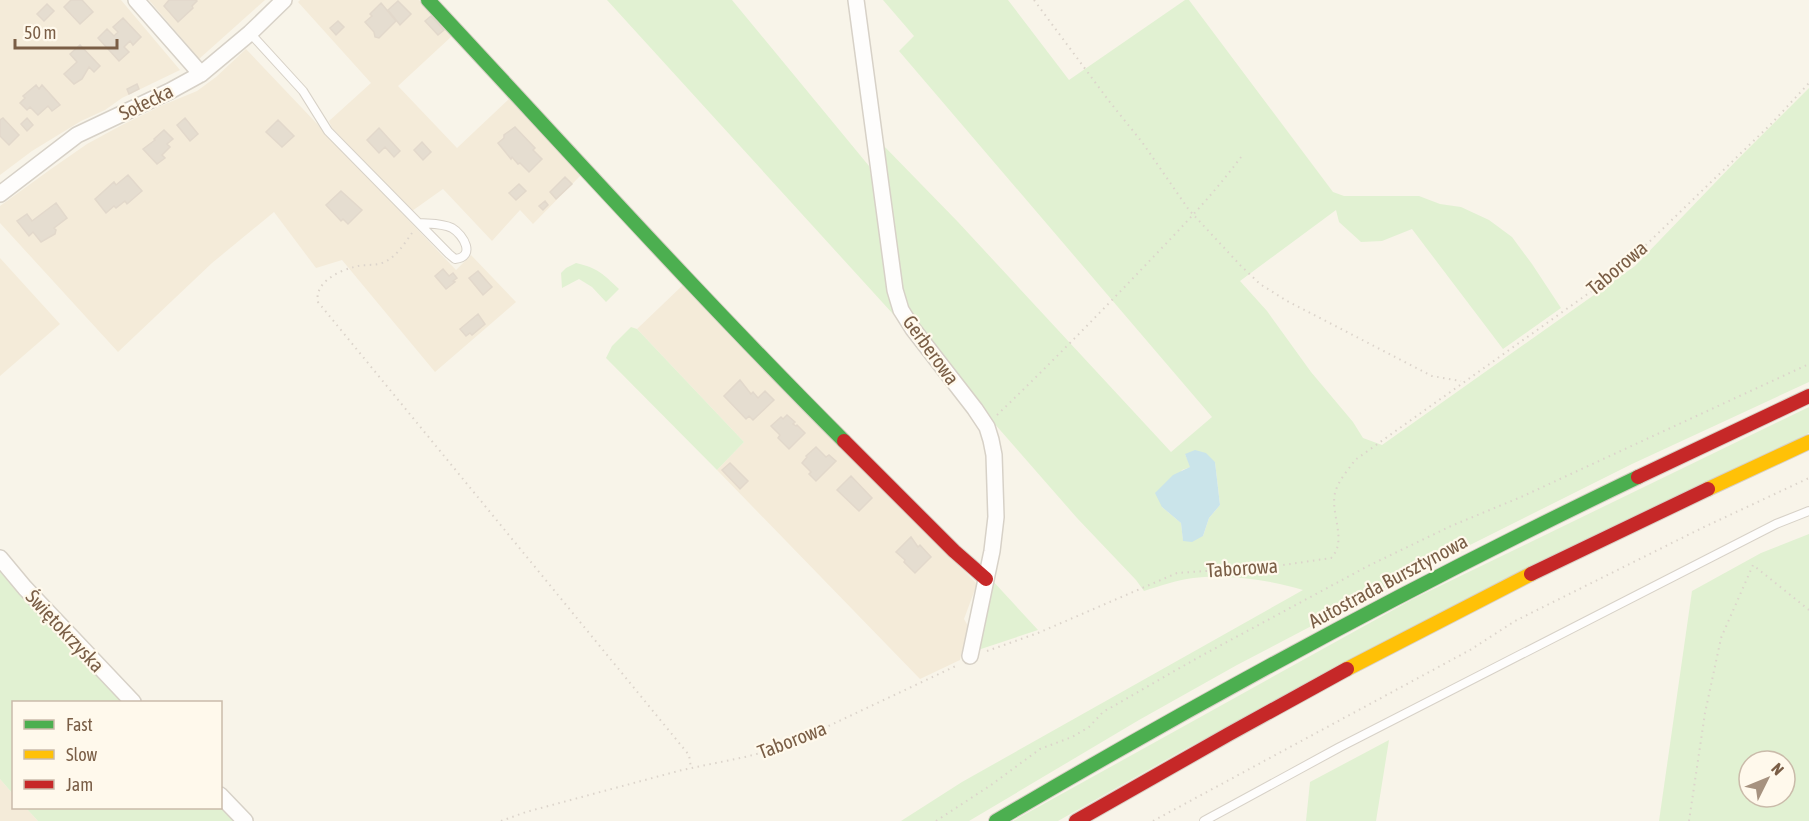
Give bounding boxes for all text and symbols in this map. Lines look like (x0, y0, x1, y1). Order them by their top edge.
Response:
scale bar (15, 12, 117, 50)
text: 50 m (24, 22, 56, 43)
street label: Sołecka (115, 79, 177, 124)
street label: Taborowa (1582, 236, 1652, 299)
street label: Gerberowa (899, 310, 964, 389)
street label: Autostrada Bursztynowa (1304, 529, 1471, 632)
street label: Taborowa (1205, 554, 1279, 581)
street label: Świętokrzyska (21, 585, 109, 677)
legend (12, 701, 222, 809)
text: Fast (66, 714, 93, 735)
street label: Taborowa (754, 716, 829, 763)
text: Slow (66, 744, 97, 765)
north arrow (1737, 749, 1797, 809)
text: N (1768, 759, 1788, 778)
text: Jam (66, 774, 93, 795)

